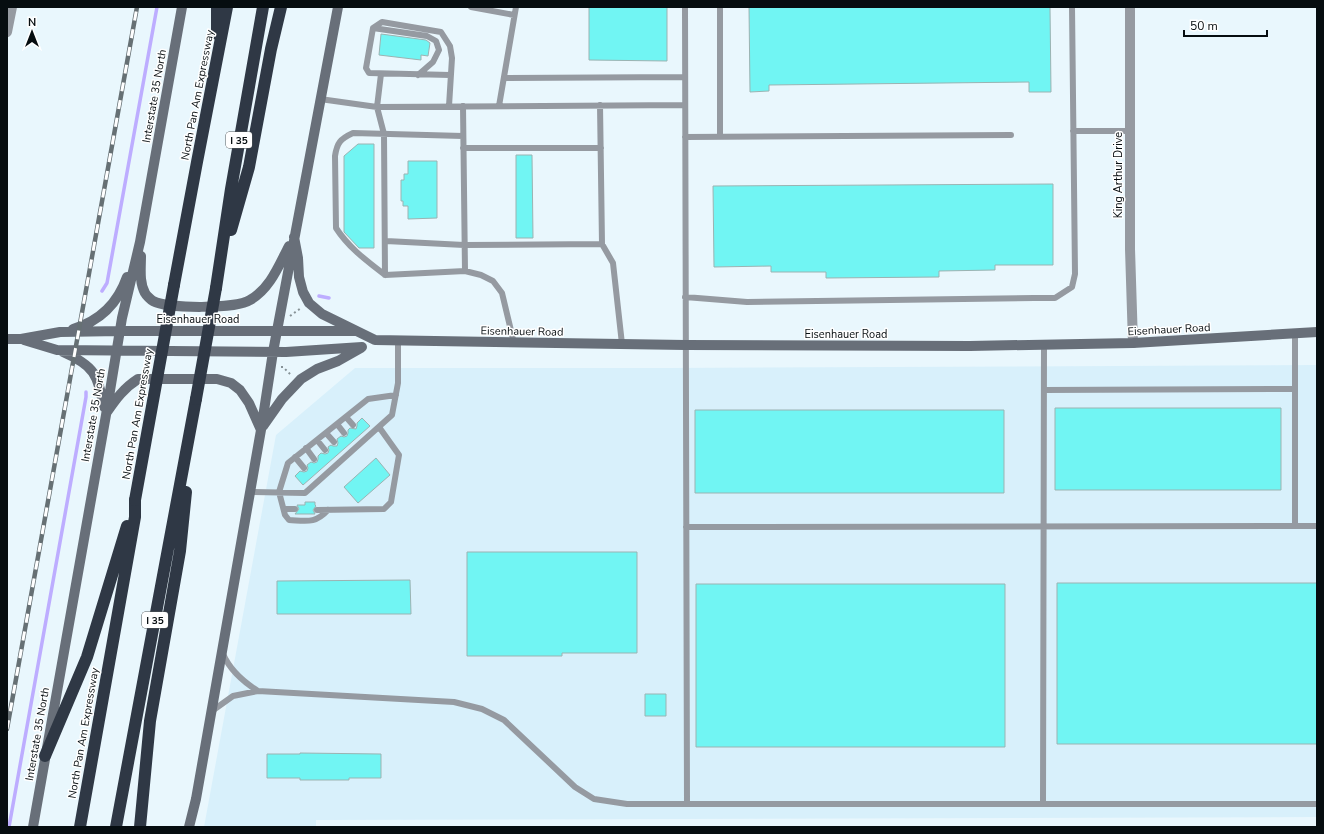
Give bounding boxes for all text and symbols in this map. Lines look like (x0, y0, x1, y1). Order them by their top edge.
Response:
north arrow (12, 12, 52, 52)
scale bar (1184, 12, 1267, 38)
text: N (28, 15, 36, 30)
text: 50 m (1190, 18, 1218, 34)
street label: North Pan Am Expressway (177, 28, 218, 162)
street label: Interstate 35 North (139, 48, 170, 144)
road number: I 35 (226, 132, 252, 148)
street label: King Arthur Drive (1111, 132, 1126, 218)
street label: Eisenhauer Road (157, 312, 239, 327)
street label: Eisenhauer Road (1127, 320, 1211, 339)
street label: Eisenhauer Road (480, 323, 564, 340)
street label: Eisenhauer Road (805, 327, 887, 342)
street label: North Pan Am Expressway (119, 347, 156, 481)
street label: Interstate 35 North (78, 367, 109, 463)
road number: I 35 (142, 612, 168, 628)
street label: North Pan Am Expressway (65, 666, 102, 800)
street label: Interstate 35 North (22, 686, 53, 782)

